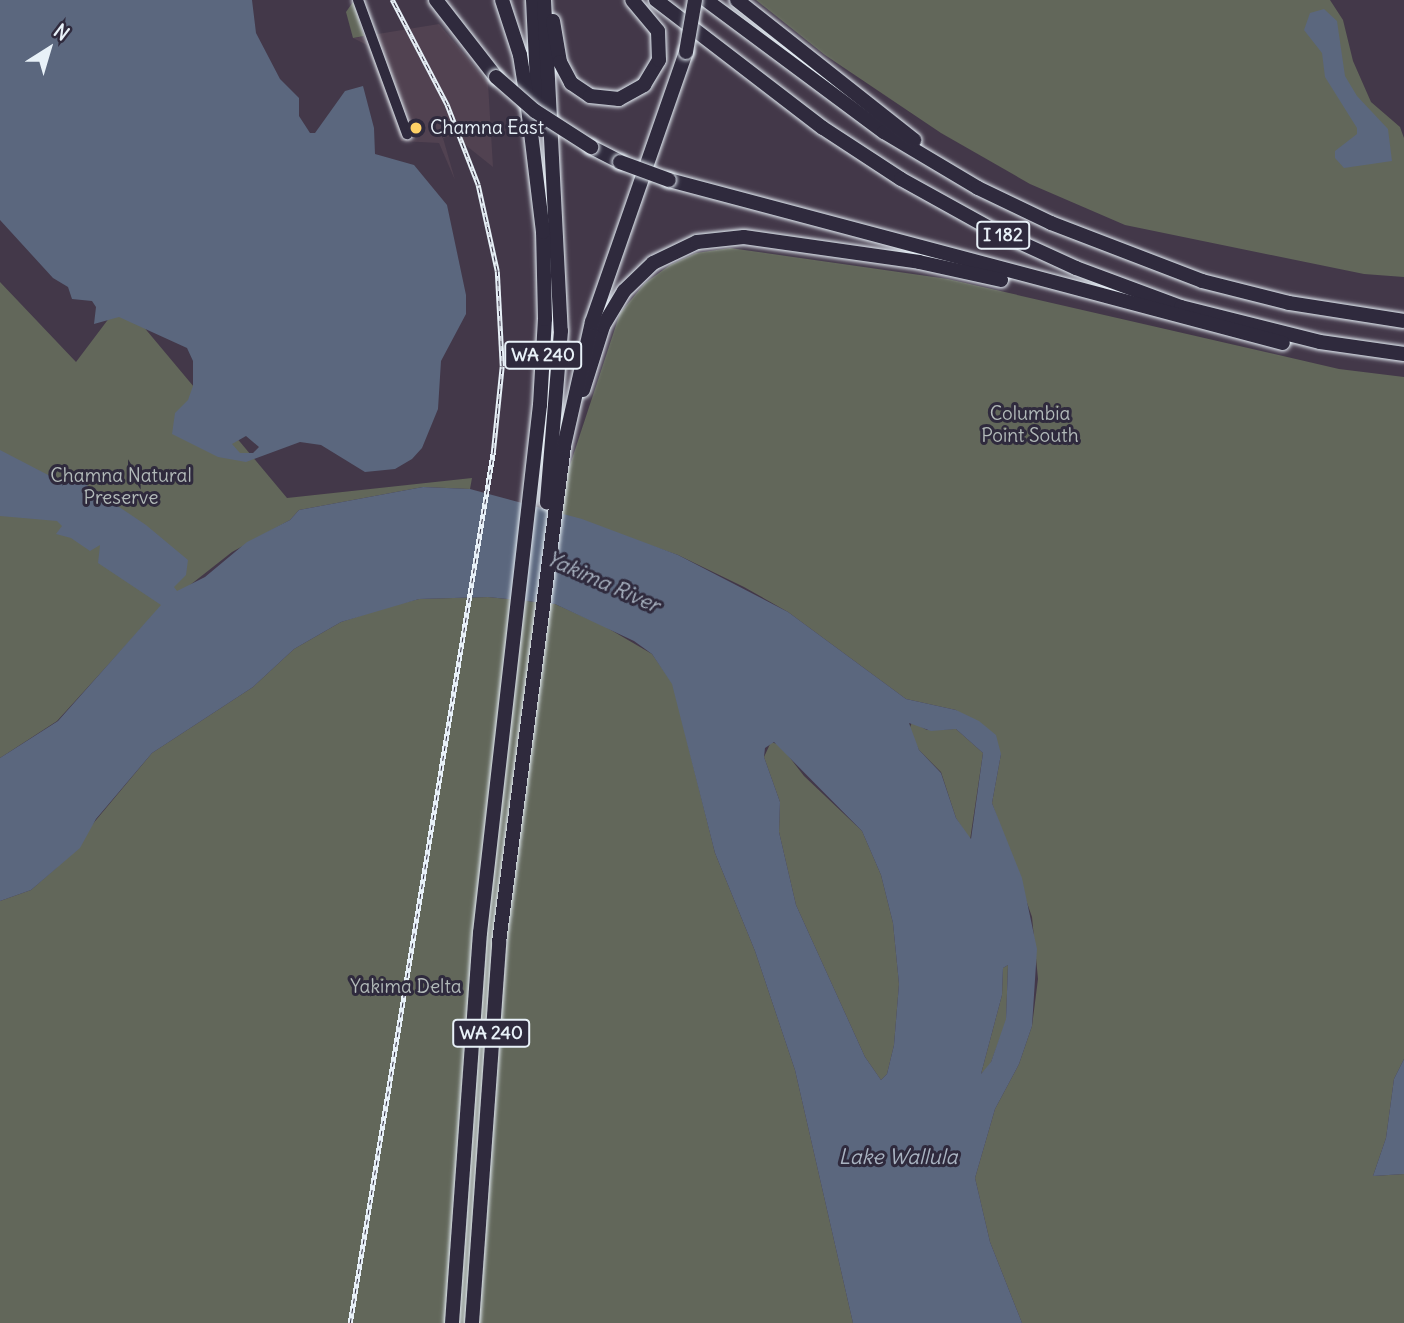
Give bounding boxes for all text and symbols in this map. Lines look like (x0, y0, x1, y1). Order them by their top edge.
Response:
north arrow (14, 14, 84, 84)
text: N (49, 19, 74, 46)
place label: Chamna East (430, 117, 544, 139)
marker: Chamna East (408, 120, 424, 136)
road number: I 182 (975, 220, 1031, 249)
road number: WA 240 (503, 340, 583, 370)
park label: Columbia Point South (981, 403, 1079, 447)
park label: Chamna Natural Preserve (50, 465, 192, 509)
water label: Yakima River (543, 546, 663, 618)
park label: Yakima Delta (350, 976, 462, 998)
road number: WA 240 (451, 1018, 531, 1048)
water label: Lake Wallula (839, 1144, 957, 1170)

